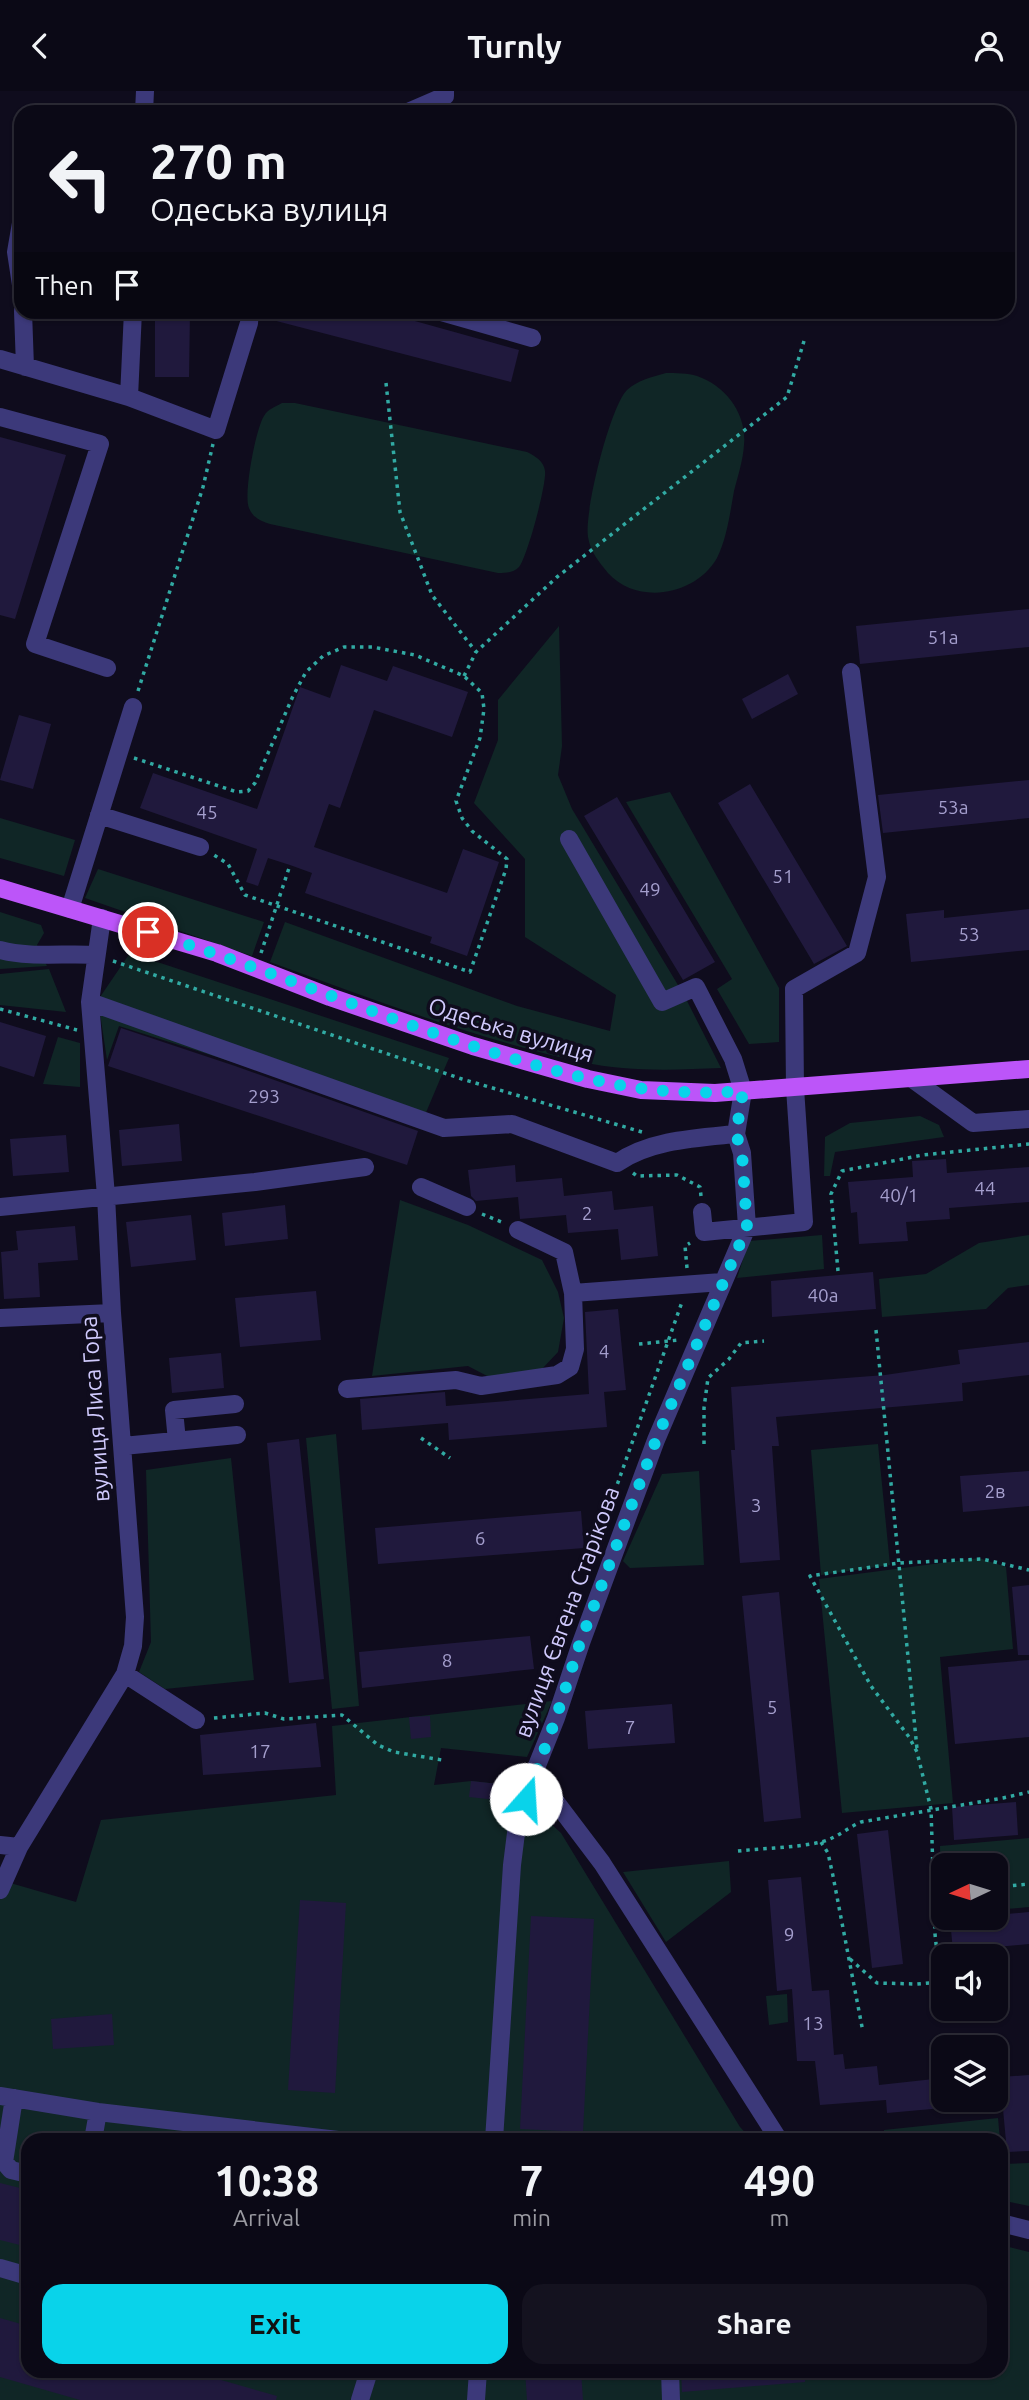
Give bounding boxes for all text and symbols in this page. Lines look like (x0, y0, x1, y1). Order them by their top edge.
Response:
icon: back (21, 27, 59, 65)
icon: person (970, 27, 1008, 65)
text: Turnly (467, 28, 562, 64)
icon: left (35, 133, 126, 224)
text: 270 m (150, 133, 287, 188)
text: Одеська вулиця (150, 191, 389, 227)
icon: arrive (108, 266, 146, 304)
text: Then (35, 271, 94, 300)
house number: 51а (927, 626, 959, 648)
house number: 53а (937, 796, 969, 818)
house number: 45 (196, 801, 218, 823)
house number: 51 (772, 865, 794, 887)
house number: 49 (639, 878, 661, 900)
pin (118, 902, 178, 962)
icon: arrive (129, 913, 167, 951)
house number: 53 (958, 923, 980, 945)
street label: Одеська вулиця (426, 993, 597, 1067)
house number: 293 (248, 1085, 280, 1107)
house number: 44 (974, 1177, 996, 1199)
house number: 40/1 (879, 1184, 919, 1206)
house number: 2 (582, 1202, 592, 1224)
house number: 40а (807, 1284, 839, 1306)
street label: вулиця Лиса Гора (76, 1315, 113, 1503)
house number: 4 (599, 1340, 609, 1362)
house number: 2в (984, 1480, 1006, 1502)
street label: вулиця Євгена Старікова (509, 1483, 624, 1741)
house number: 3 (751, 1494, 761, 1516)
house number: 6 (475, 1527, 485, 1549)
house number: 8 (442, 1649, 452, 1671)
house number: 5 (767, 1696, 777, 1718)
house number: 7 (625, 1716, 635, 1738)
house number: 17 (249, 1740, 271, 1762)
position arrow (489, 1762, 563, 1836)
north arrow (931, 1853, 1008, 1930)
map controls (931, 1853, 1008, 2112)
house number: 9 (784, 1923, 794, 1945)
button: sound (931, 1944, 1008, 2021)
house number: 13 (802, 2012, 824, 2034)
button: layers (931, 2035, 1008, 2112)
text: 10:38 (214, 2157, 319, 2204)
text: 7 (520, 2157, 543, 2204)
text: 490 (744, 2157, 815, 2204)
text: Arrival (233, 2205, 300, 2230)
text: min (512, 2205, 551, 2230)
text: m (769, 2205, 789, 2230)
button: Exit (42, 2284, 508, 2364)
button: Share (522, 2284, 987, 2364)

